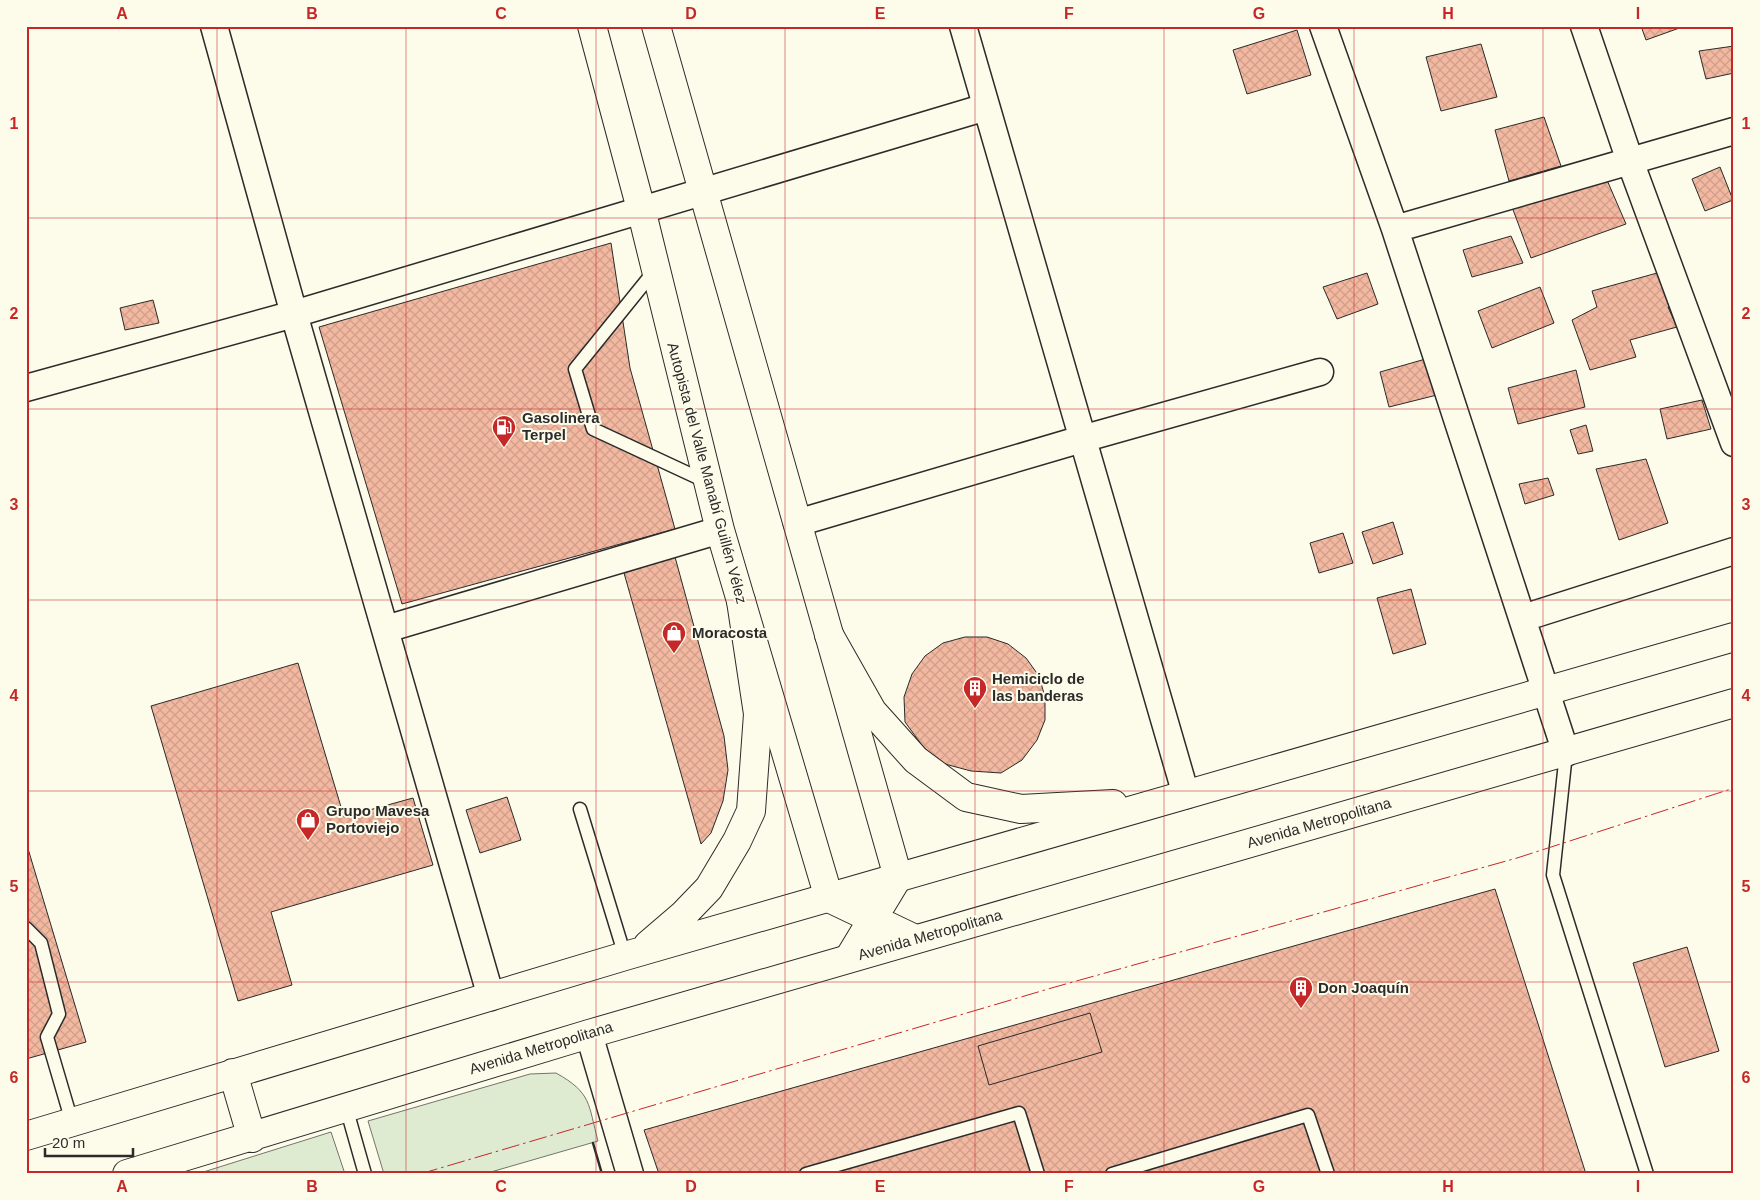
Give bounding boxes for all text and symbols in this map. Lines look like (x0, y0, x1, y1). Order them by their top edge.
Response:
text: A (116, 5, 128, 22)
text: B (306, 5, 318, 22)
text: C (495, 5, 507, 22)
text: D (685, 5, 697, 22)
text: E (875, 5, 886, 22)
text: F (1064, 5, 1074, 22)
text: G (1253, 5, 1265, 22)
text: H (1442, 5, 1454, 22)
text: I (1636, 5, 1640, 22)
text: 1 (10, 115, 19, 132)
text: 1 (1742, 115, 1751, 132)
text: 2 (10, 305, 19, 322)
text: 2 (1742, 305, 1751, 322)
street label: Autopista del Valle Manabí Guillén Vélez (664, 340, 751, 605)
place label: Gasolinera Terpel (522, 409, 600, 443)
fuel station icon: Gasolinera Terpel (491, 414, 517, 448)
text: 3 (10, 496, 19, 513)
text: 3 (1742, 496, 1751, 513)
shop icon: Moracosta (661, 620, 687, 654)
place label: Moracosta (692, 624, 768, 641)
place label: Hemiciclo de las banderas (992, 670, 1085, 704)
building icon: Hemiciclo de las banderas (962, 675, 988, 709)
text: 4 (10, 687, 19, 704)
text: 4 (1742, 687, 1751, 704)
street label: Avenida Metropolitana (1245, 794, 1393, 851)
place label: Grupo Mavesa Portoviejo (326, 802, 430, 836)
shop icon: Grupo Mavesa Portoviejo (295, 807, 321, 841)
text: 5 (10, 878, 19, 895)
text: 5 (1742, 878, 1751, 895)
street label: Avenida Metropolitana (856, 906, 1004, 963)
building icon: Don Joaquín (1288, 975, 1314, 1009)
place label: Don Joaquín (1318, 979, 1409, 996)
street label: Avenida Metropolitana (467, 1017, 615, 1077)
text: 6 (10, 1069, 19, 1086)
text: 6 (1742, 1069, 1751, 1086)
scale bar (45, 1125, 132, 1157)
text: 20 m (52, 1134, 85, 1151)
text: A (116, 1178, 128, 1195)
text: B (306, 1178, 318, 1195)
text: C (495, 1178, 507, 1195)
text: D (685, 1178, 697, 1195)
text: E (875, 1178, 886, 1195)
text: F (1064, 1178, 1074, 1195)
text: G (1253, 1178, 1265, 1195)
text: H (1442, 1178, 1454, 1195)
text: I (1636, 1178, 1640, 1195)

